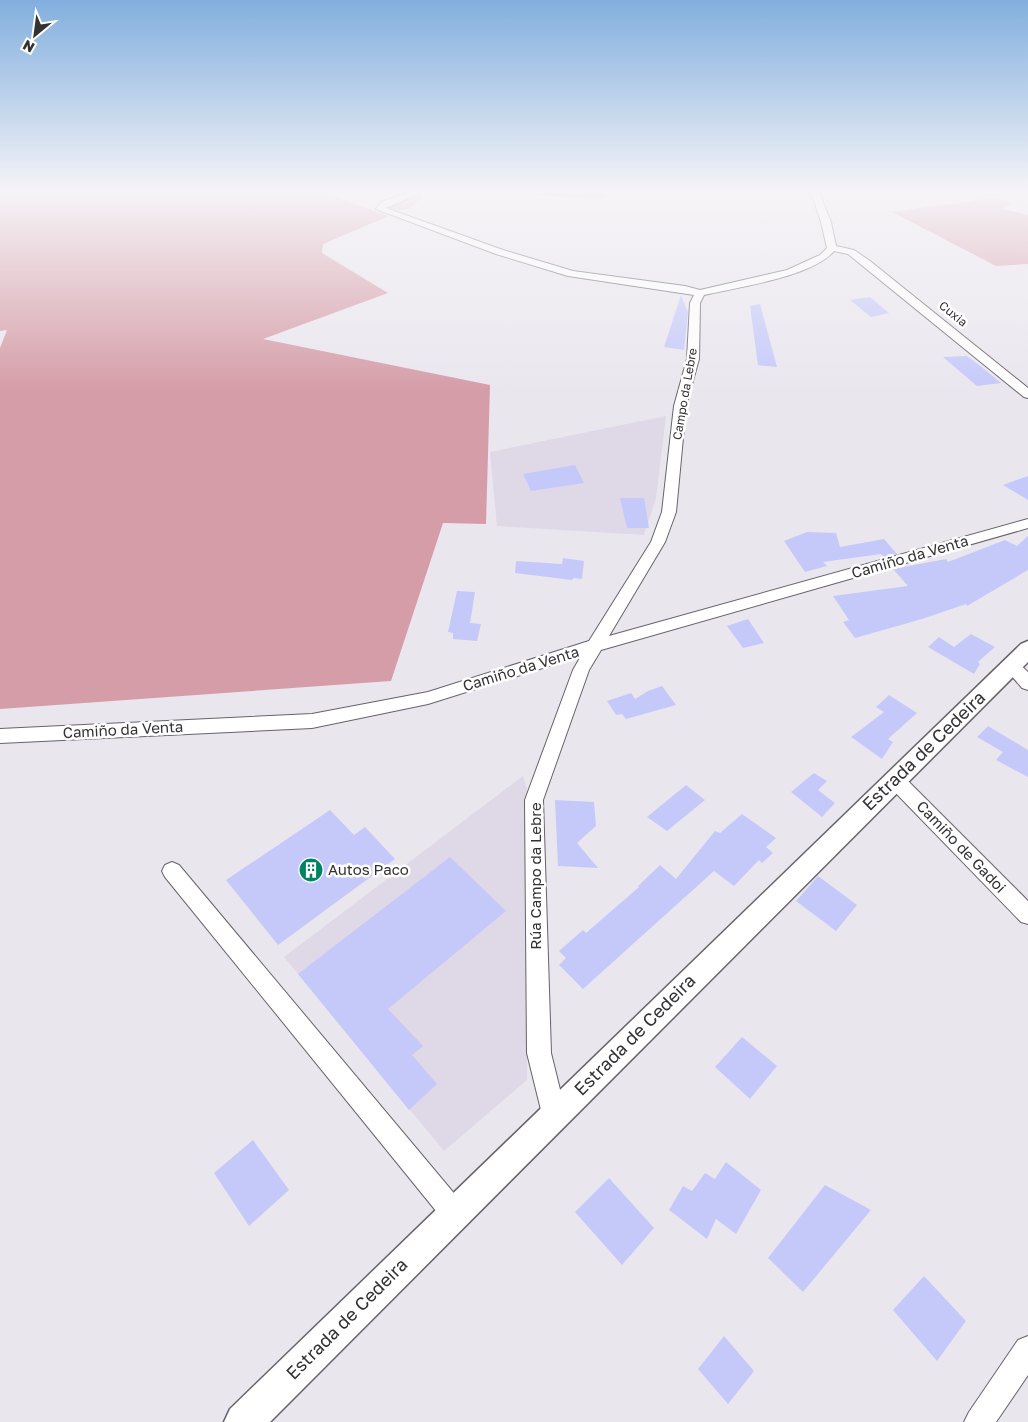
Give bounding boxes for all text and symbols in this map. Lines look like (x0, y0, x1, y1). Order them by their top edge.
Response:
north arrow (10, 10, 60, 60)
text: N (20, 37, 37, 57)
street label: Cuxia (936, 298, 970, 330)
street label: Campo da Lebre (669, 347, 700, 441)
street label: Camiño da Venta (849, 531, 970, 581)
street label: Camiño da Venta (460, 642, 581, 694)
street label: Estrada de Cedeira (857, 686, 989, 815)
street label: Camiño da Venta (62, 717, 184, 741)
street label: Camiño de Gadoi (913, 797, 1010, 896)
street label: Rúa Campo da Lebre (526, 802, 544, 950)
building icon: Autos Paco (298, 857, 324, 883)
place label: Autos Paco (328, 860, 409, 878)
street label: Estrada de Cedeira (569, 969, 700, 1100)
street label: Estrada de Cedeira (281, 1253, 412, 1384)

